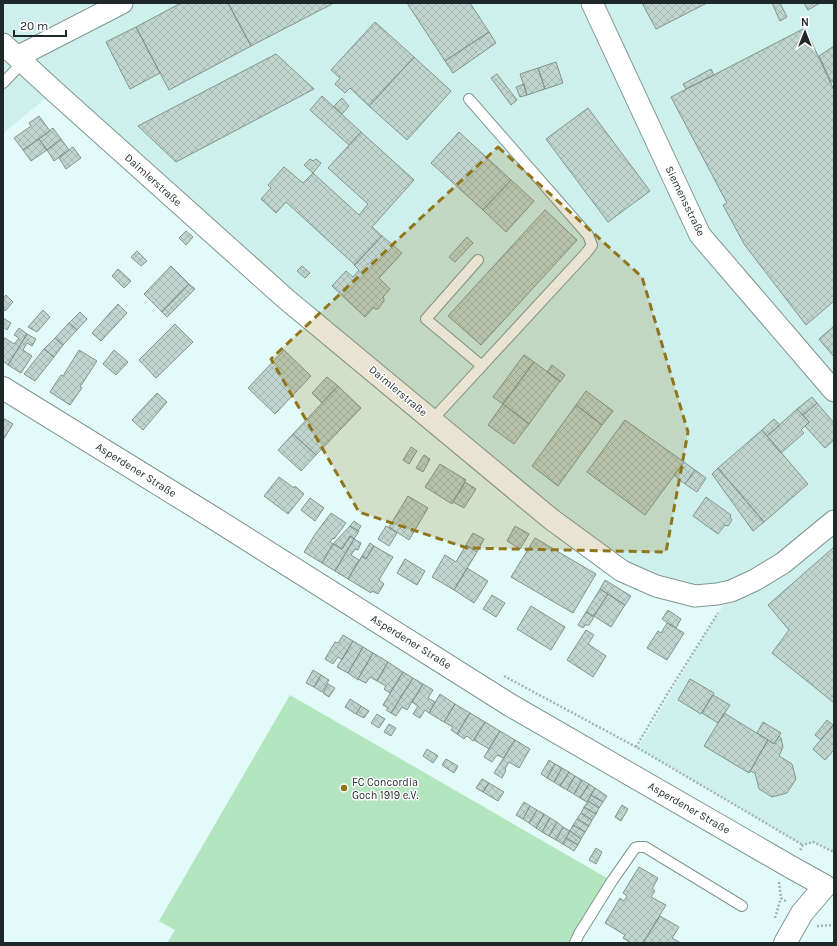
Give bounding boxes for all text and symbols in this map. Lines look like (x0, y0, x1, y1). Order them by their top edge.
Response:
scale bar (14, 12, 66, 38)
north arrow (785, 12, 825, 52)
text: N (801, 16, 809, 29)
text: 20 m (20, 19, 48, 33)
street label: Daimlerstraße (122, 151, 184, 209)
street label: Siemensstraße (662, 164, 708, 238)
street label: Daimlerstraße (366, 363, 430, 419)
street label: Asperdener Straße (93, 440, 179, 500)
street label: Asperdener Straße (368, 612, 454, 672)
place label: FC Concordia Goch 1919 e.V. (352, 776, 418, 802)
street label: Asperdener Straße (646, 779, 733, 837)
marker: FC Concordia Goch 1919 e.V. (339, 783, 349, 793)

